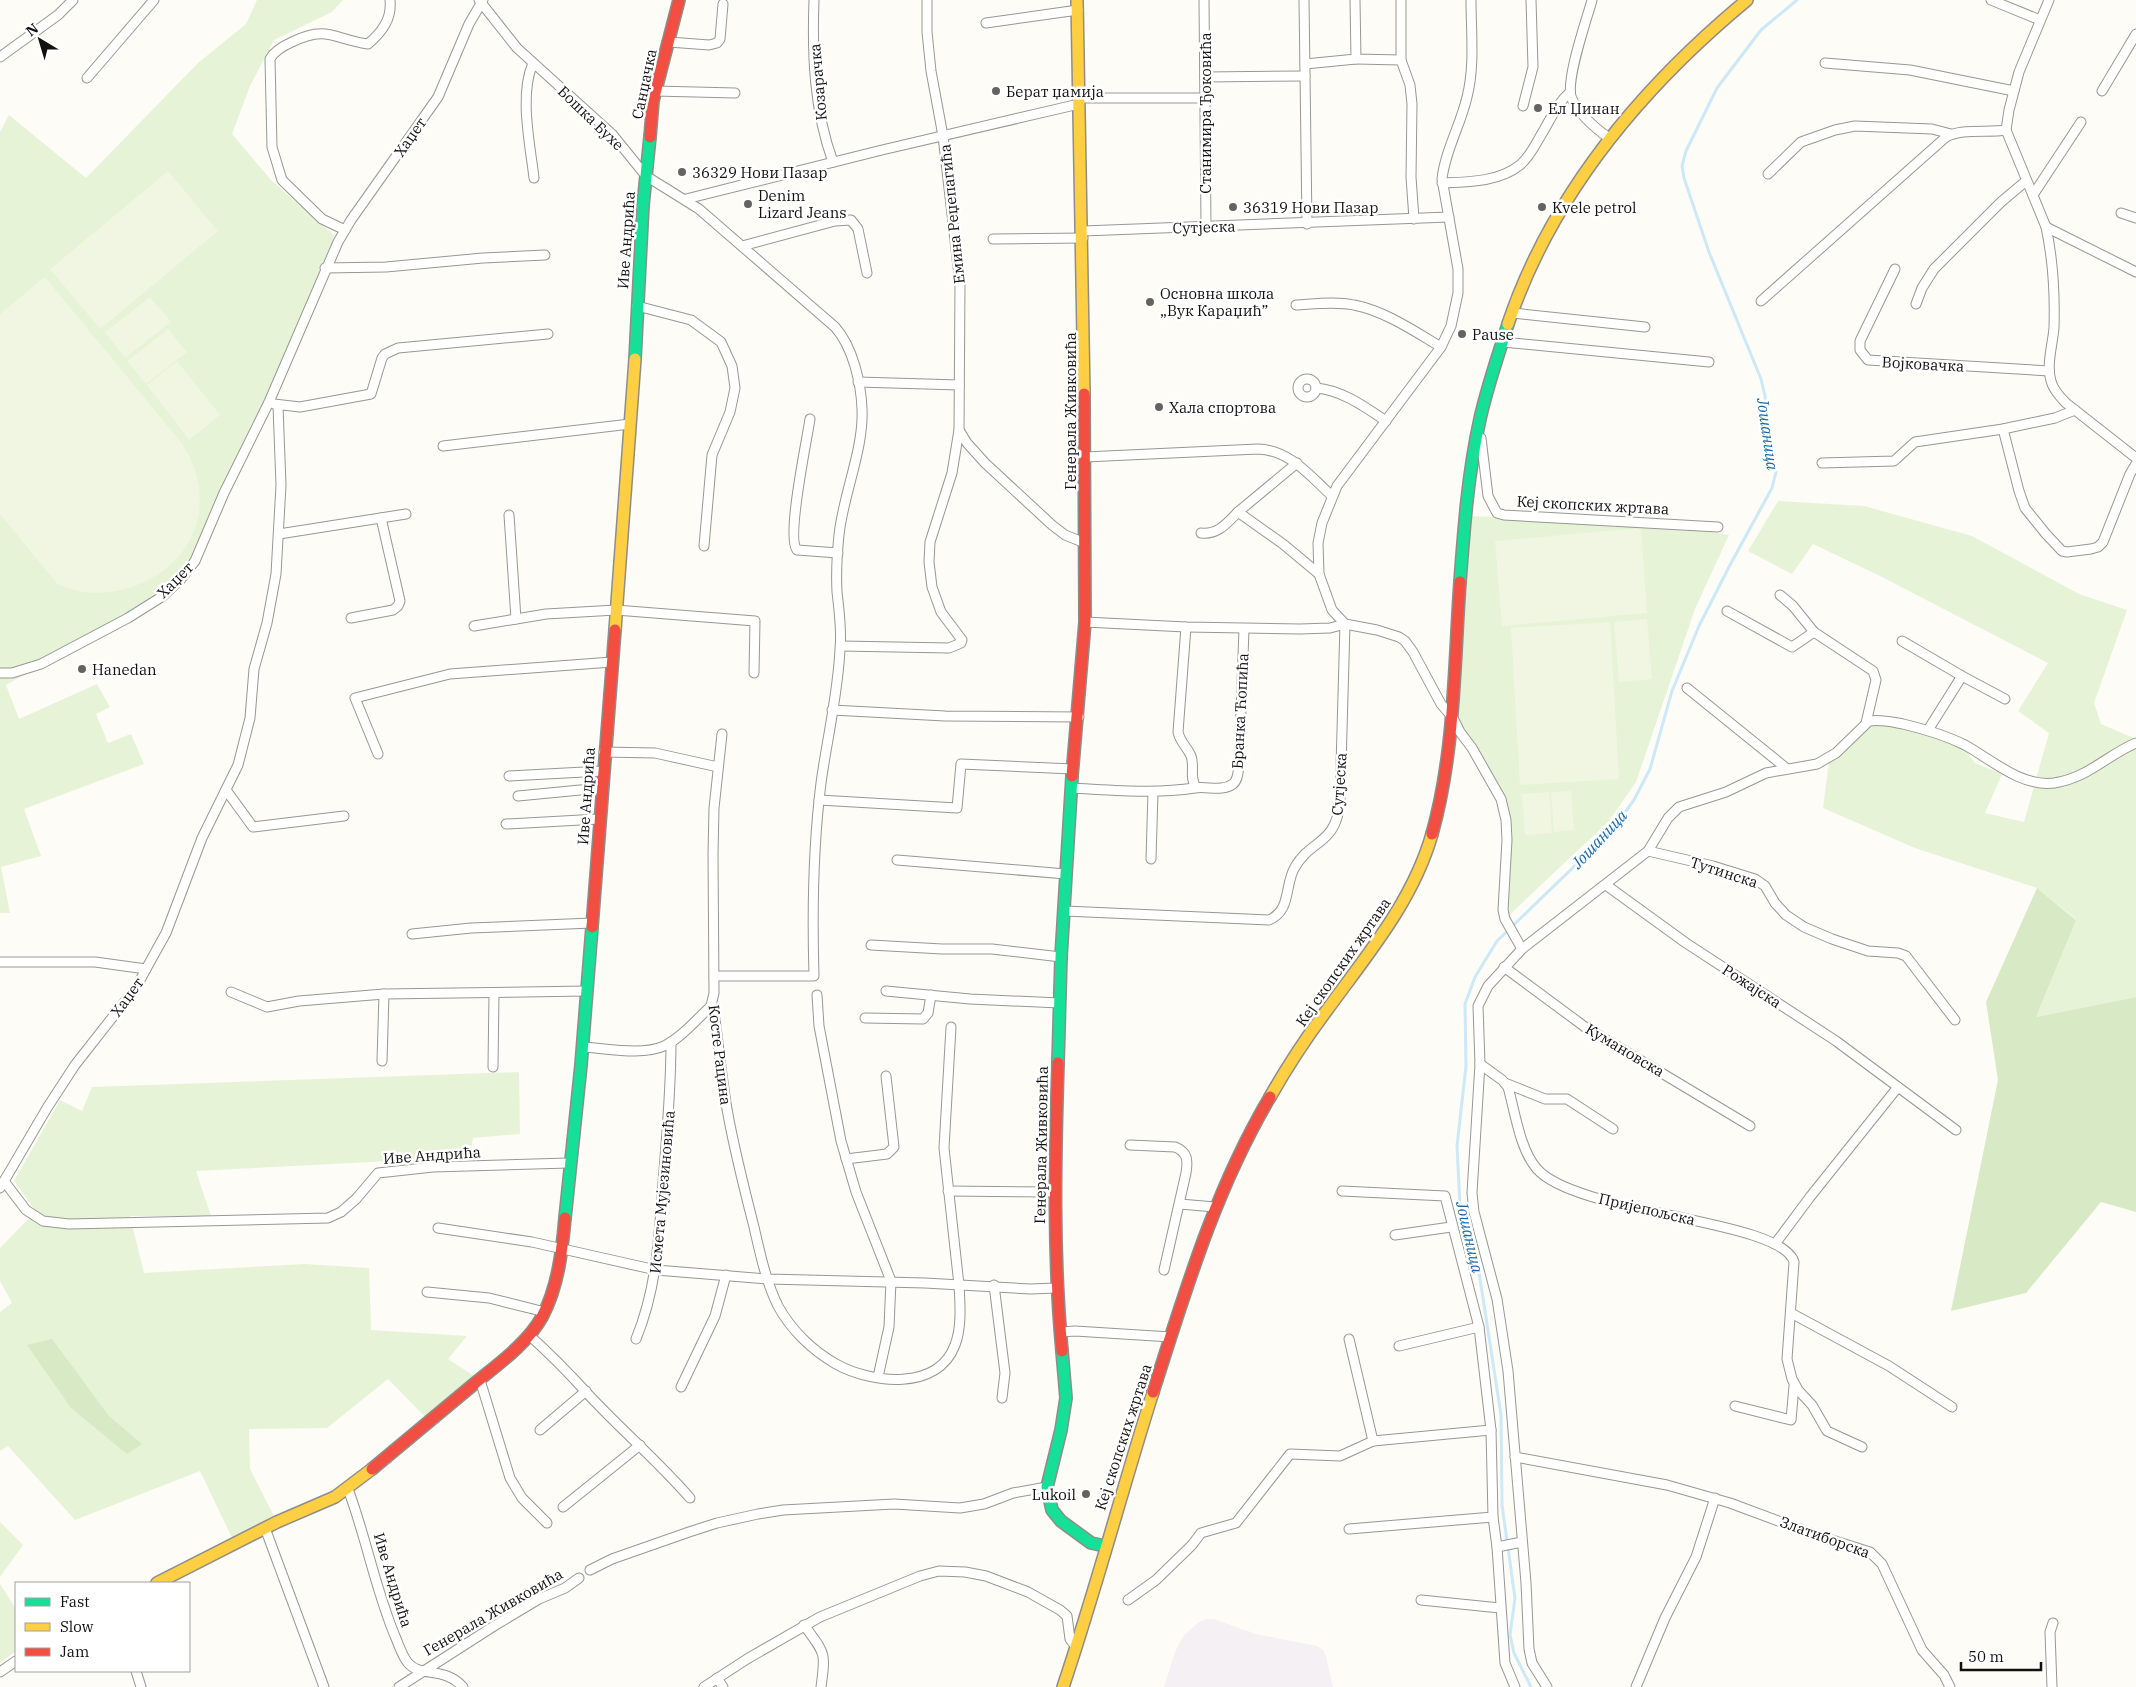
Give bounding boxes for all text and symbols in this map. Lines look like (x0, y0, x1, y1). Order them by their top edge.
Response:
north arrow (15, 15, 65, 65)
text: N (22, 19, 42, 40)
street label: Станимира Ђоковића (1196, 32, 1215, 194)
street label: Козарачка (805, 43, 831, 121)
street label: Санџачка (627, 47, 661, 121)
street label: Бошка Бухе (554, 82, 628, 154)
place label: Берат џамија (1006, 82, 1104, 101)
marker: Берат џамија (990, 85, 1002, 97)
place label: Ел Џинан (1548, 99, 1620, 118)
marker: Ел Џинан (1532, 102, 1544, 114)
street label: Хаџет (390, 113, 430, 160)
street label: Емина Реџепагића (935, 143, 969, 285)
place label: 36329 Нови Пазар (692, 163, 827, 182)
marker: 36329 Нови Пазар (676, 166, 688, 178)
place label: Denim Lizard Jeans (758, 186, 847, 222)
street label: Иве Андрића (613, 191, 639, 289)
marker: Denim Lizard Jeans (742, 198, 754, 210)
place label: 36319 Нови Пазар (1243, 198, 1378, 217)
place label: Kvele petrol (1552, 198, 1637, 217)
marker: 36319 Нови Пазар (1227, 201, 1239, 213)
marker: Kvele petrol (1536, 201, 1548, 213)
street label: Сутјеска (1172, 216, 1236, 238)
place label: Основна школа „Вук Караџић” (1160, 284, 1274, 320)
marker: Основна школа „Вук Караџић” (1144, 296, 1156, 308)
place label: Pause (1472, 325, 1514, 344)
marker: Pause (1456, 328, 1468, 340)
street label: Генерала Живковића (1061, 332, 1080, 490)
street label: Војковачка (1881, 352, 1965, 376)
water label: Јошаница (1753, 395, 1783, 472)
place label: Хала спортова (1169, 398, 1276, 417)
marker: Хала спортова (1153, 401, 1165, 413)
street label: Кеј скопских жртава (1516, 492, 1670, 518)
street label: Хаџет (153, 558, 197, 602)
street label: Бранка Ћопића (1227, 653, 1253, 769)
place label: Hanedan (92, 660, 157, 679)
marker: Hanedan (76, 663, 88, 675)
street label: Иве Андрића (573, 747, 599, 845)
street label: Сутјеска (1327, 752, 1351, 816)
water label: Јошаница (1566, 805, 1631, 873)
street label: Тутинска (1688, 852, 1760, 892)
street label: Кеј скопских жртава (1291, 894, 1395, 1030)
street label: Рожајска (1719, 960, 1785, 1012)
street label: Хаџет (106, 974, 148, 1020)
street label: Косте Рацина (704, 1004, 736, 1106)
street label: Кумановска (1582, 1019, 1668, 1081)
street label: Генерала Живковића (1030, 1066, 1052, 1224)
street label: Исмета Мујезиновића (645, 1110, 679, 1274)
street label: Иве Андрића (383, 1142, 481, 1168)
street label: Пријепољска (1597, 1189, 1697, 1229)
water label: Јошаница (1452, 1198, 1488, 1275)
street label: Кеј скопских жртава (1090, 1361, 1156, 1513)
place label: Lukoil (1032, 1485, 1076, 1504)
marker: Lukoil (1080, 1488, 1092, 1500)
street label: Златиборска (1777, 1512, 1873, 1562)
street label: Иве Андрића (370, 1530, 416, 1630)
street label: Генерала Живковића (420, 1564, 566, 1660)
legend (15, 1582, 190, 1672)
text: Fast (60, 1592, 90, 1611)
text: Slow (60, 1617, 94, 1636)
scale bar (1961, 1640, 2041, 1672)
text: Jam (60, 1642, 89, 1661)
text: 50 m (1968, 1647, 2004, 1666)

